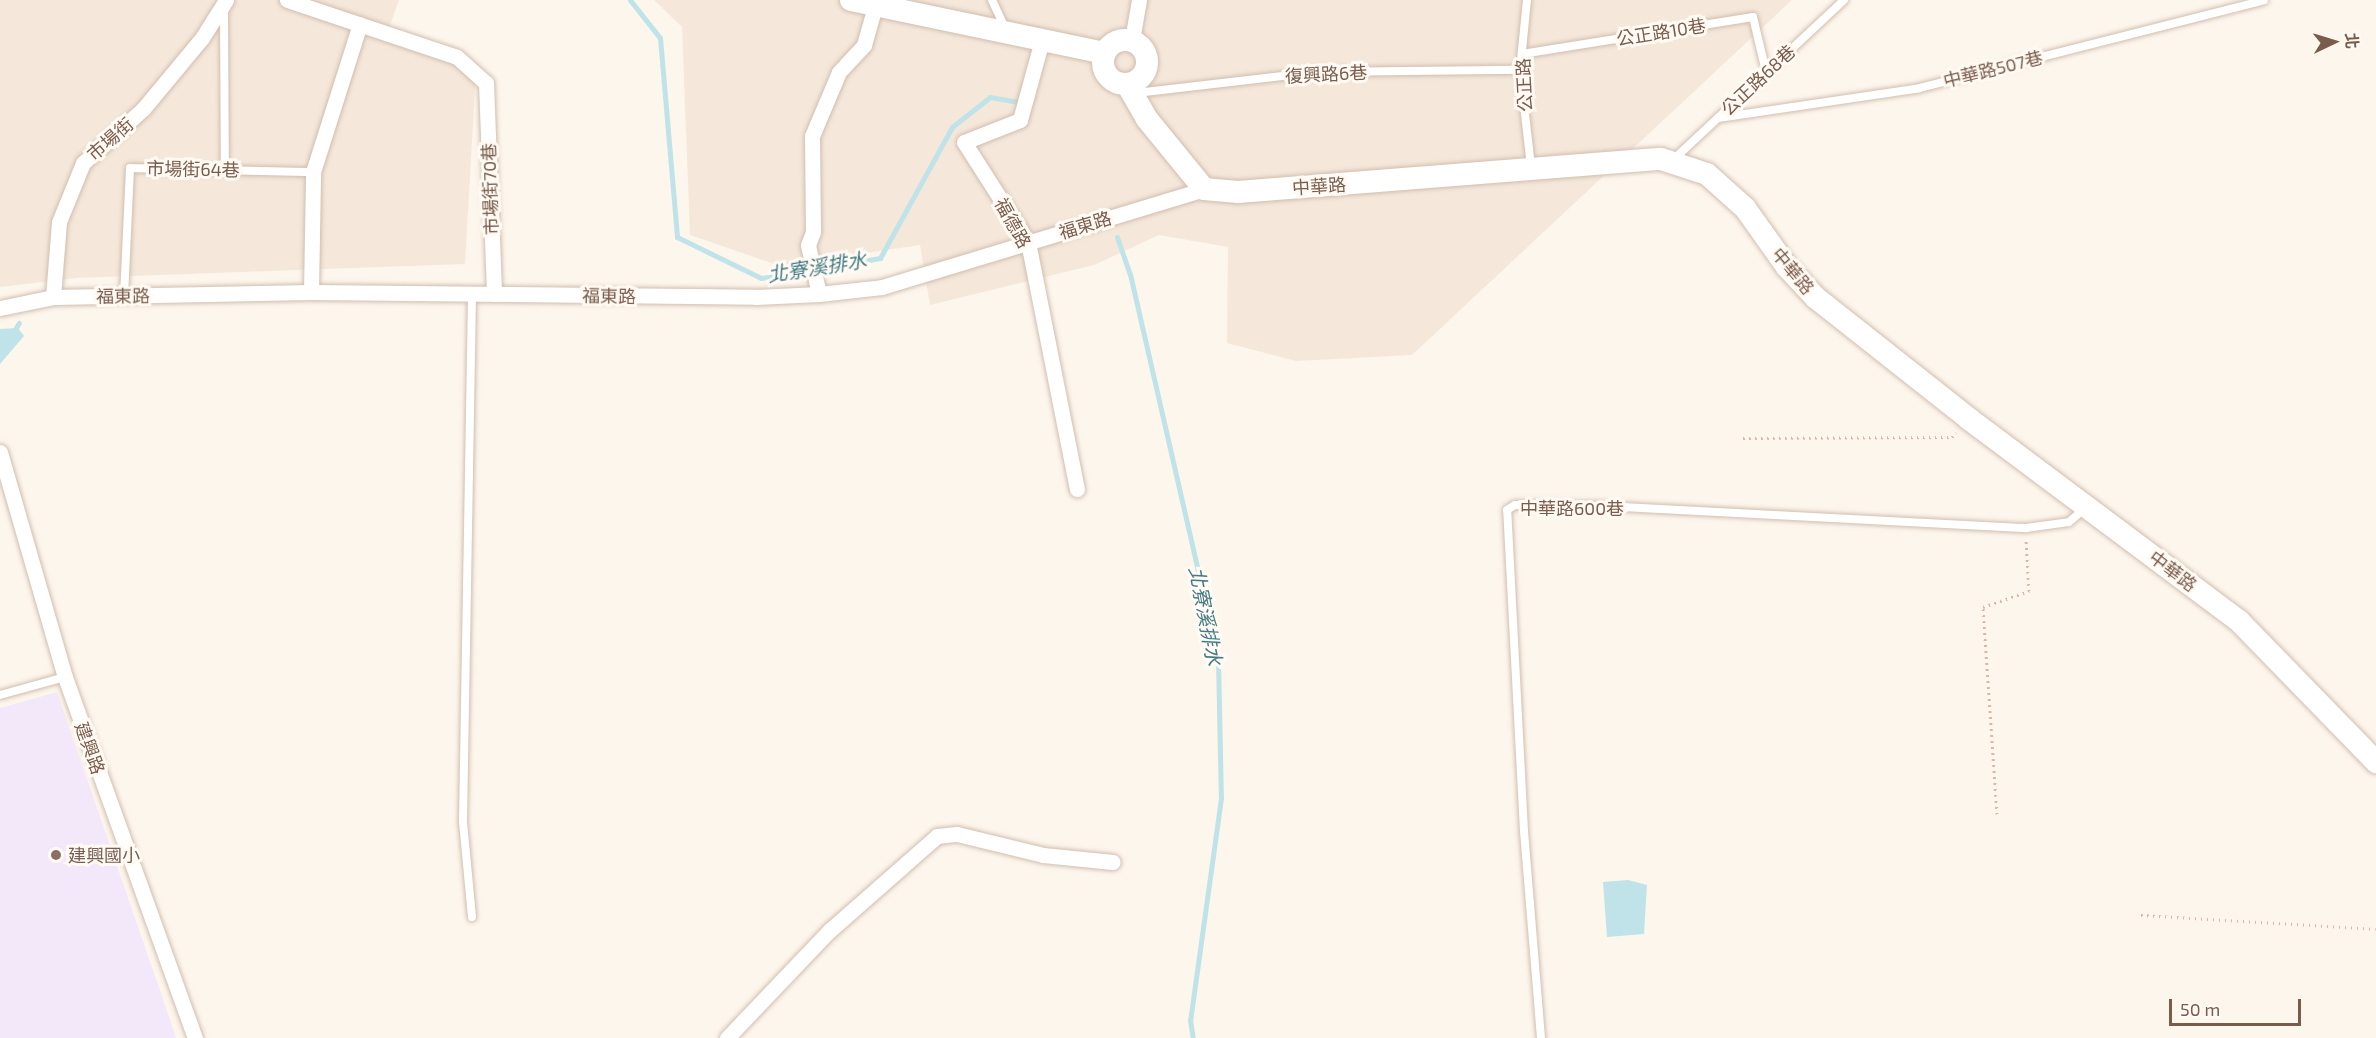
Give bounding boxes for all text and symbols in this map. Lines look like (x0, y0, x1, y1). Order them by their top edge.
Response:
north arrow (2304, 12, 2364, 72)
street label: 公正路10巷 (1615, 14, 1707, 50)
text: 北 (2342, 32, 2362, 49)
street label: 公正路68巷 (1717, 40, 1799, 120)
street label: 中華路507巷 (1941, 46, 2045, 92)
street label: 公正路 (1512, 57, 1536, 113)
street label: 復興路6巷 (1284, 61, 1368, 87)
street label: 市場街 (83, 113, 137, 165)
street label: 市場街70巷 (478, 143, 502, 235)
street label: 市場街64巷 (146, 157, 240, 181)
street label: 中華路 (1291, 173, 1347, 199)
street label: 福德路 (990, 194, 1036, 252)
street label: 福東路 (1056, 207, 1114, 243)
street label: 中華路 (1767, 243, 1819, 299)
water label: 北寮溪排水 (766, 247, 868, 287)
street label: 福東路 (96, 285, 150, 307)
street label: 福東路 (582, 285, 636, 307)
street label: 中華路600巷 (1520, 497, 1624, 519)
street label: 中華路 (2145, 546, 2201, 596)
water label: 北寮溪排水 (1185, 565, 1227, 667)
street label: 建興路 (71, 719, 109, 777)
place label: 建興國小 (68, 844, 140, 866)
marker: 建興國小 (49, 848, 63, 862)
scale bar (2172, 987, 2304, 1025)
text: 50 m (2180, 998, 2220, 1020)

